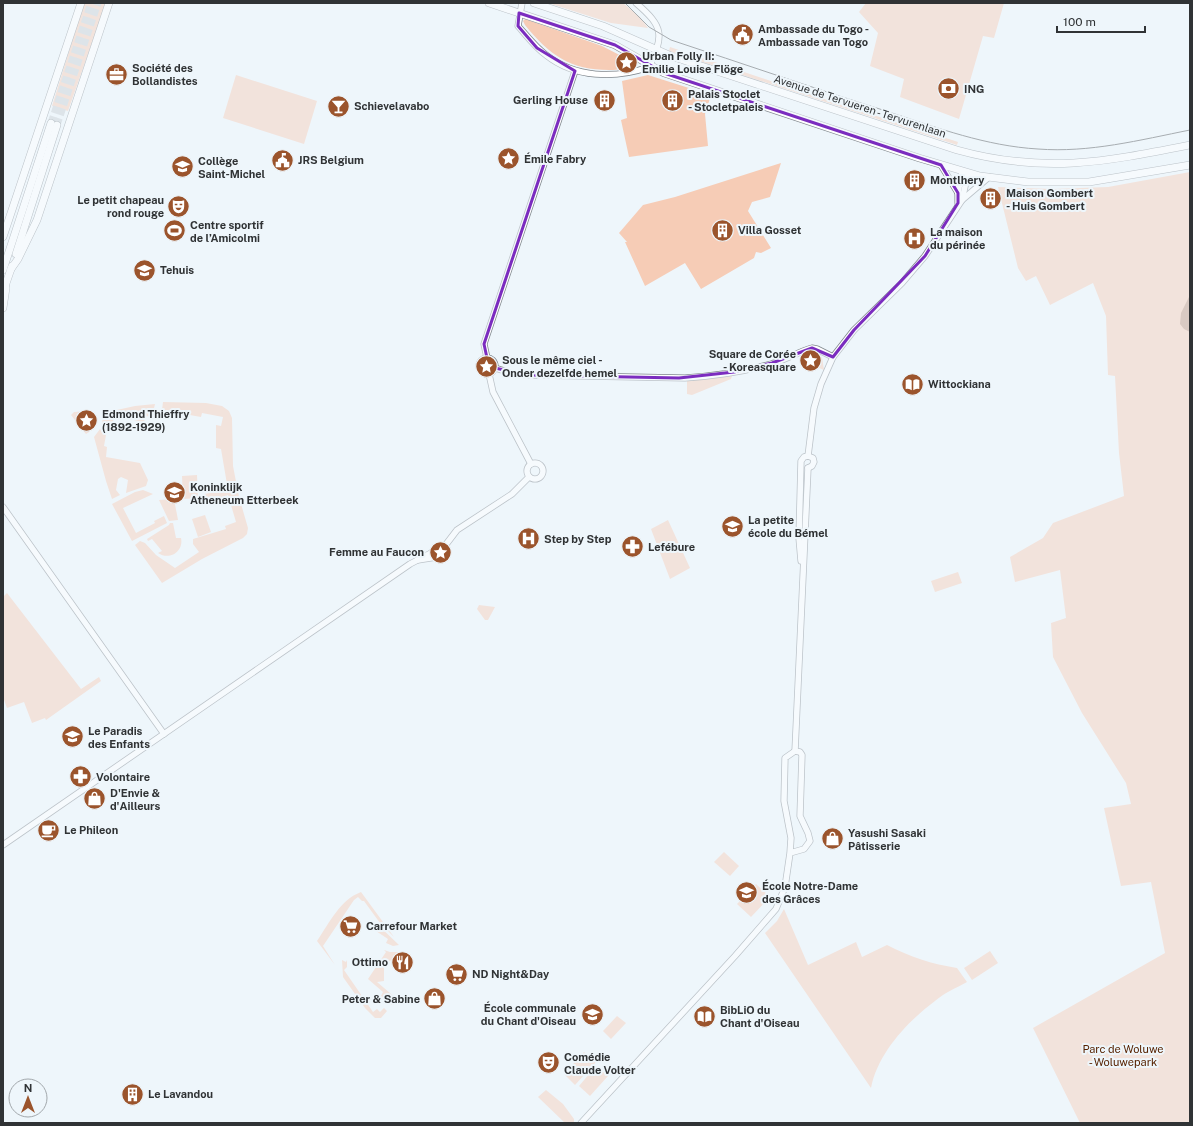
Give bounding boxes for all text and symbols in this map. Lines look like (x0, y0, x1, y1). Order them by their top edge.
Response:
scale bar (1057, 8, 1145, 34)
text: 100 m (1063, 15, 1096, 29)
public building icon: Ambassade du Togo - Ambassade van Togo (730, 22, 756, 48)
place label: Ambassade du Togo - Ambassade van Togo (758, 23, 869, 48)
place icon: Urban Folly II: Emilie Louise Flöge (614, 49, 640, 75)
place label: Urban Folly II: Emilie Louise Flöge (642, 50, 743, 75)
office icon: Société des Bollandistes (103, 61, 129, 87)
place label: Société des Bollandistes (132, 62, 198, 87)
street label: Avenue de Tervueren - Tervurenlaan (772, 72, 948, 140)
bank icon: ING (936, 76, 962, 102)
place label: ING (964, 83, 984, 95)
building icon: Gerling House (591, 87, 617, 113)
building icon: Palais Stoclet - Stocletpaleis (660, 87, 686, 113)
place label: Palais Stoclet - Stocletpaleis (688, 88, 764, 113)
bar icon: Schievelavabo (326, 93, 352, 119)
place label: Gerling House (513, 94, 588, 106)
place label: Schievelavabo (354, 100, 429, 112)
place icon: Émile Fabry (496, 146, 522, 172)
public building icon: JRS Belgium (270, 147, 296, 173)
place label: Émile Fabry (524, 152, 587, 165)
school or university icon: Collège Saint-Michel (169, 154, 195, 180)
place label: JRS Belgium (298, 154, 364, 166)
place label: Collège Saint-Michel (198, 155, 266, 180)
building icon: Montlhery (902, 167, 928, 193)
place label: Montlhery (930, 174, 985, 186)
building icon: Maison Gombert - Huis Gombert (978, 186, 1004, 212)
place label: Maison Gombert - Huis Gombert (1006, 187, 1093, 212)
theatre icon: Le petit chapeau rond rouge (166, 193, 192, 219)
place label: Le petit chapeau rond rouge (77, 194, 164, 219)
building icon: Villa Gosset (710, 217, 736, 243)
sports icon: Centre sportif de l’Amicolmi (161, 218, 187, 244)
place label: Centre sportif de l’Amicolmi (190, 219, 264, 244)
place label: Villa Gosset (738, 224, 802, 236)
hospital icon: La maison du périnée (902, 225, 928, 251)
place label: La maison du périnée (930, 226, 985, 251)
school or university icon: Tehuis (131, 257, 157, 283)
place label: Tehuis (160, 264, 194, 276)
place icon: Square de Corée - Koreasquare (798, 347, 824, 373)
place label: Square de Corée - Koreasquare (709, 348, 796, 373)
place icon: Sous le même ciel - Onder dezelfde hemel (474, 353, 500, 379)
place label: Sous le même ciel - Onder dezelfde hemel (502, 354, 618, 379)
library icon: Wittockiana (900, 371, 926, 397)
place label: Wittockiana (928, 378, 991, 390)
place icon: Edmond Thieffry (1892-1929) (73, 407, 99, 433)
place label: Edmond Thieffry (1892-1929) (102, 408, 190, 433)
school or university icon: Koninklijk Atheneum Etterbeek (161, 480, 187, 506)
place label: Koninklijk Atheneum Etterbeek (190, 481, 299, 506)
school or university icon: La petite école du Bémel (719, 513, 745, 539)
place label: La petite école du Bémel (748, 514, 829, 539)
hospital icon: Step by Step (515, 526, 541, 552)
place label: Step by Step (544, 533, 612, 545)
pharmacy icon: Lefébure (619, 534, 645, 560)
place icon: Femme au Faucon (427, 539, 453, 565)
place label: Lefébure (648, 541, 695, 553)
place label: Femme au Faucon (329, 546, 424, 558)
school or university icon: Le Paradis des Enfants (60, 724, 86, 750)
place label: Le Paradis des Enfants (88, 725, 150, 750)
pharmacy icon: Volontaire (67, 764, 93, 790)
place label: Volontaire (96, 771, 150, 783)
shop icon: D'Envie & d'Ailleurs (82, 786, 108, 812)
place label: D'Envie & d'Ailleurs (110, 787, 161, 812)
cafe icon: Le Phileon (36, 817, 62, 843)
place label: Le Phileon (64, 824, 118, 836)
shop icon: Yasushi Sasaki Pâtisserie (820, 826, 846, 852)
place label: Yasushi Sasaki Pâtisserie (848, 827, 926, 852)
school or university icon: École Notre-Dame des Grâces (733, 879, 759, 905)
place label: École Notre-Dame des Grâces (762, 879, 858, 905)
supermarket icon: Carrefour Market (337, 913, 363, 939)
place label: Carrefour Market (366, 920, 458, 932)
restaurant icon: Ottimo (390, 949, 416, 975)
place label: Ottimo (352, 956, 388, 968)
supermarket icon: ND Night&Day (443, 961, 469, 987)
place label: ND Night&Day (472, 968, 550, 980)
shop icon: Peter & Sabine (422, 986, 448, 1012)
place label: Peter & Sabine (342, 993, 420, 1005)
place label: École communale du Chant d'Oiseau (481, 1001, 576, 1027)
school or university icon: École communale du Chant d'Oiseau (579, 1001, 605, 1027)
library icon: BibLiO du Chant d'Oiseau (691, 1003, 717, 1029)
place label: BibLiO du Chant d'Oiseau (720, 1004, 799, 1029)
park label: Parc de Woluwe - Woluwepark (1082, 1043, 1164, 1068)
theatre icon: Comédie Claude Volter (536, 1050, 562, 1076)
place label: Comédie Claude Volter (564, 1051, 636, 1076)
north arrow (8, 1078, 48, 1118)
building icon: Le Lavandou (120, 1081, 146, 1107)
text: N (24, 1082, 32, 1094)
place label: Le Lavandou (148, 1088, 213, 1100)

